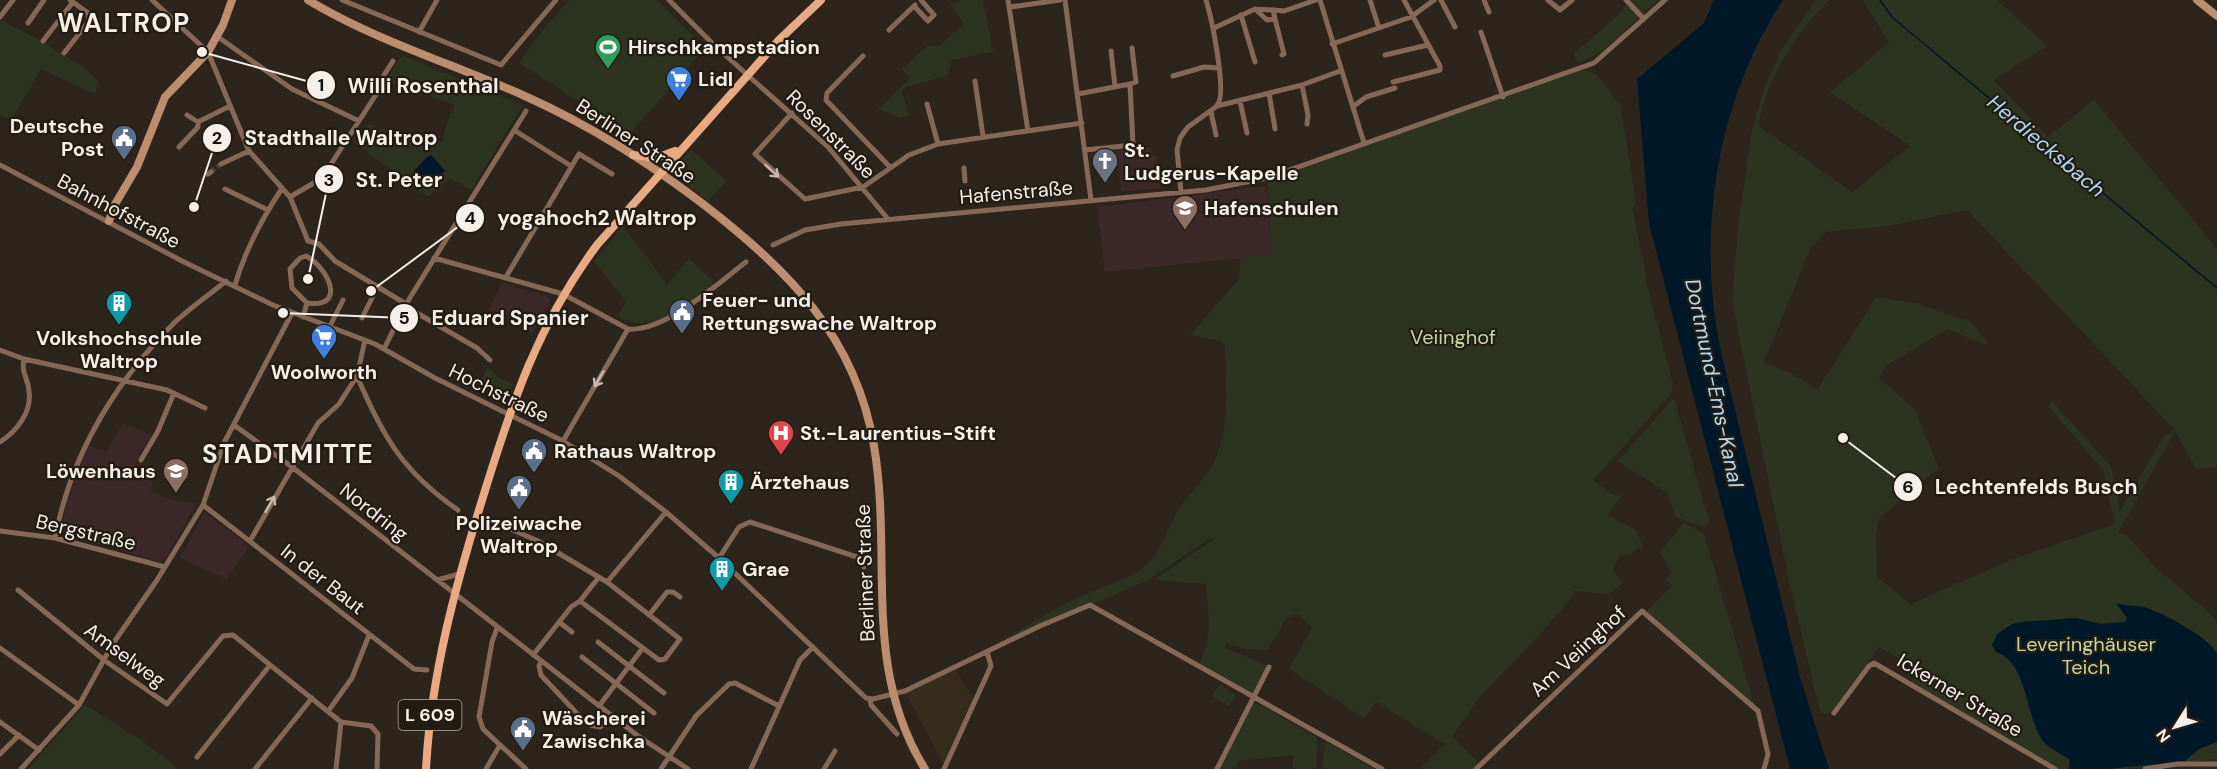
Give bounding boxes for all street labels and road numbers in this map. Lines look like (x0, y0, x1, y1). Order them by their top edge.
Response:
street label: Rosenstraße (781, 84, 881, 184)
street label: Berliner Straße (571, 93, 701, 189)
street label: Bahnhofstraße (53, 168, 185, 254)
street label: Hafenstraße (958, 174, 1074, 210)
street label: Hochstraße (445, 358, 553, 428)
street label: Nordring (334, 477, 414, 547)
street label: Berliner Straße (850, 504, 880, 642)
street label: Bergstraße (33, 508, 139, 556)
street label: In der Baut (275, 538, 371, 620)
street label: Am Veiinghof (1524, 600, 1632, 702)
street label: Amselweg (79, 617, 171, 693)
street label: Ickerner Straße (1893, 647, 2027, 743)
road number: L 609 (398, 700, 462, 730)

